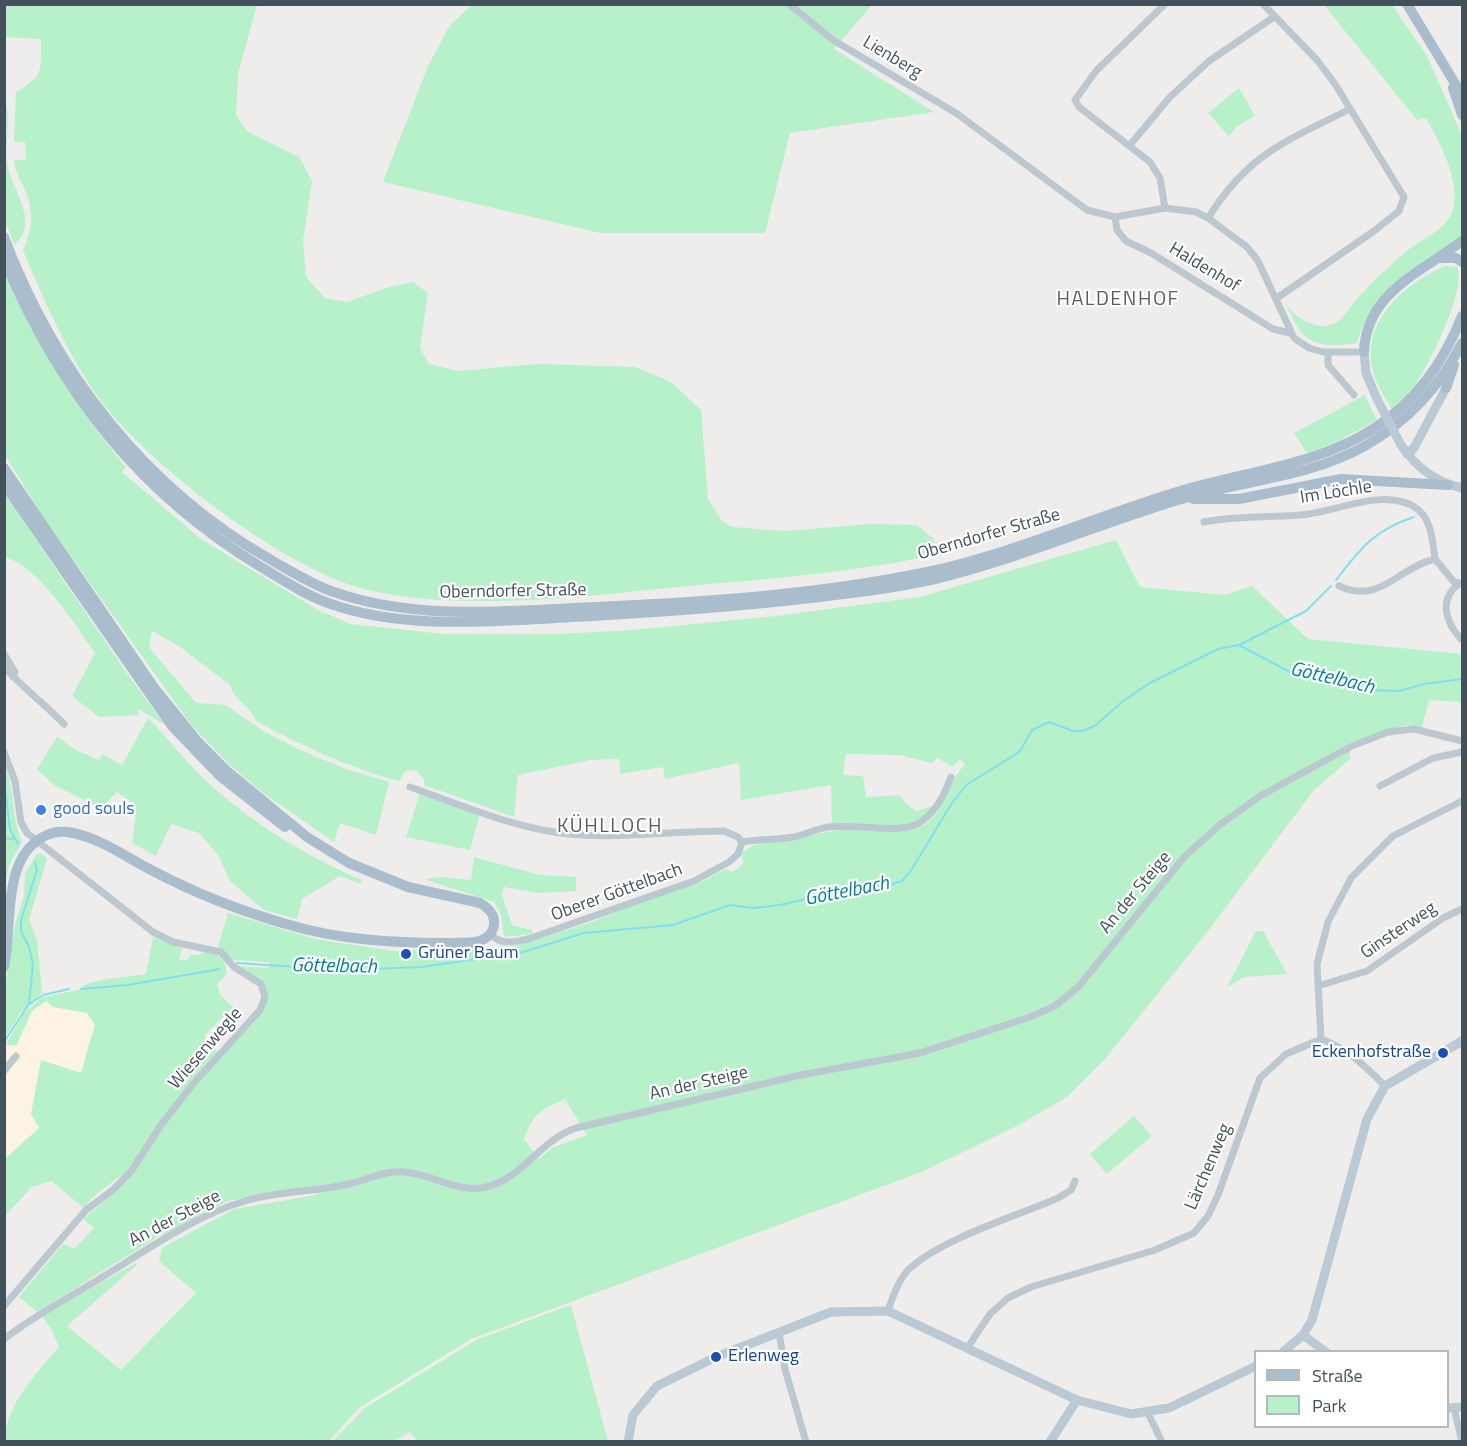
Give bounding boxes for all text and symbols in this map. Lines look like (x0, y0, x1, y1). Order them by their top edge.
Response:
street label: Lienberg (858, 32, 926, 84)
street label: Haldenhof (1165, 238, 1243, 298)
district label: HALDENHOF (1056, 288, 1180, 312)
street label: Im Löchle (1299, 477, 1373, 509)
street label: Oberndorfer Straße (915, 504, 1063, 566)
street label: Oberndorfer Straße (439, 580, 587, 604)
water label: Göttelbach (1288, 658, 1376, 700)
place label: good souls (53, 799, 135, 821)
marker: good souls (34, 803, 48, 817)
district label: KÜHLLOCH (557, 815, 663, 839)
street label: An der Steige (1095, 848, 1177, 938)
street label: Oberer Göttelbach (548, 859, 686, 927)
water label: Göttelbach (803, 872, 891, 912)
street label: Ginsterweg (1357, 898, 1441, 964)
place label: Grüner Baum (418, 943, 519, 965)
marker: Grüner Baum (399, 947, 413, 961)
water label: Göttelbach (291, 954, 377, 980)
street label: Wiesenwegle (165, 1004, 247, 1094)
place label: Eckenhofstraße (1312, 1042, 1431, 1064)
marker: Eckenhofstraße (1436, 1046, 1450, 1060)
street label: An der Steige (648, 1062, 750, 1106)
street label: Lärchenweg (1181, 1121, 1237, 1213)
street label: An der Steige (126, 1186, 224, 1252)
place label: Erlenweg (728, 1346, 799, 1368)
marker: Erlenweg (709, 1350, 723, 1364)
legend (1254, 1350, 1449, 1428)
text: Straße (1312, 1362, 1363, 1389)
text: Park (1312, 1392, 1346, 1419)

